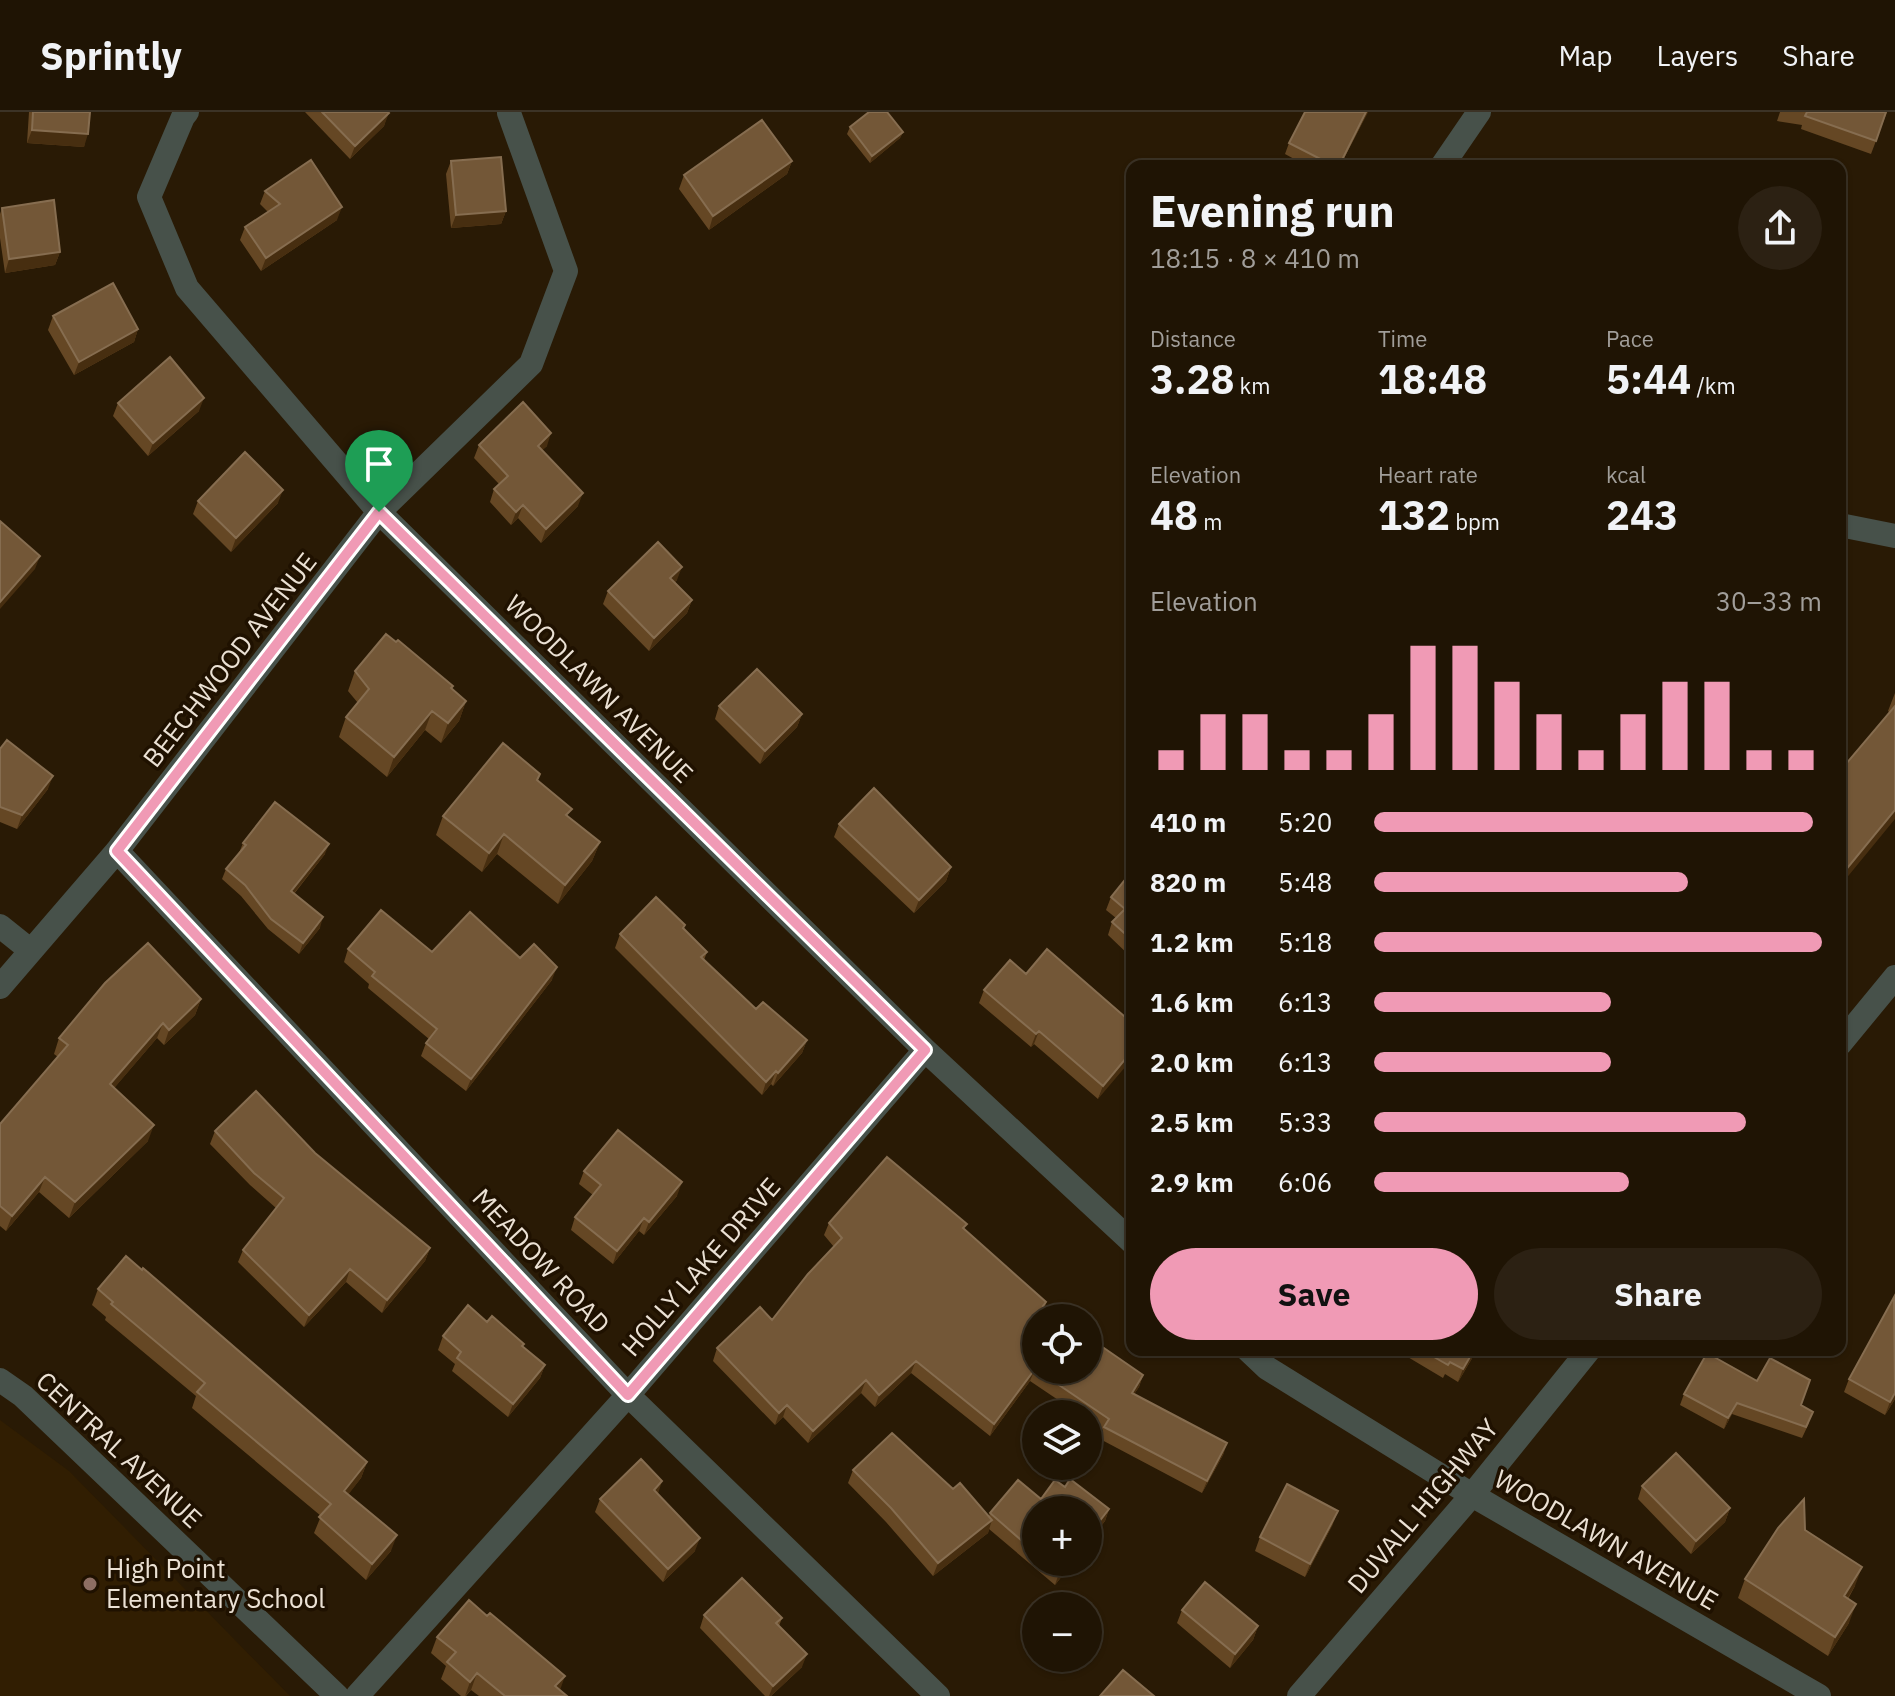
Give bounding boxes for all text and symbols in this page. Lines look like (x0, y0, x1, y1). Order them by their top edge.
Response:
text: Sprintly (40, 31, 182, 80)
text: Map (1558, 37, 1612, 74)
text: Layers (1656, 37, 1738, 74)
text: Share (1782, 37, 1855, 74)
text: Evening run (1150, 182, 1395, 239)
button: share (1738, 186, 1822, 270)
text: 18:15 · 8 × 410 m (1150, 241, 1360, 275)
text: Distance (1150, 324, 1236, 353)
text: Time (1378, 324, 1427, 353)
text: Pace (1606, 324, 1654, 353)
text: 3.28 (1150, 353, 1234, 405)
text: 18:48 (1378, 353, 1487, 405)
text: 5:44 (1606, 353, 1691, 405)
text: km (1234, 371, 1270, 400)
text: /km (1691, 371, 1736, 400)
pin (345, 430, 413, 512)
icon: arrive (357, 442, 401, 486)
text: Elevation (1150, 460, 1241, 489)
text: Heart rate (1378, 460, 1478, 489)
text: kcal (1606, 460, 1646, 489)
text: 48 (1150, 489, 1198, 541)
text: 132 (1378, 489, 1450, 541)
text: 243 (1606, 489, 1678, 541)
text: m (1198, 507, 1222, 536)
text: bpm (1450, 507, 1500, 536)
street label: BEECHWOOD AVENUE (135, 545, 324, 774)
text: Elevation (1150, 584, 1258, 618)
text: 30–33 m (1715, 584, 1822, 618)
street label: WOODLAWN AVENUE (498, 587, 701, 790)
text: 410 m (1150, 805, 1226, 839)
text: 5:20 (1278, 805, 1332, 839)
text: 820 m (1150, 865, 1226, 899)
text: 5:48 (1278, 865, 1332, 899)
text: 1.2 km (1150, 925, 1234, 959)
text: 5:18 (1278, 925, 1332, 959)
text: 1.6 km (1150, 985, 1234, 1019)
text: 6:13 (1278, 985, 1332, 1019)
text: 2.0 km (1150, 1045, 1234, 1079)
text: 6:13 (1278, 1045, 1332, 1079)
text: 2.5 km (1150, 1105, 1234, 1139)
text: 5:33 (1278, 1105, 1332, 1139)
text: 2.9 km (1150, 1165, 1234, 1199)
text: 6:06 (1278, 1165, 1332, 1199)
street label: HOLLY LAKE DRIVE (613, 1170, 787, 1363)
street label: MEADOW ROAD (466, 1180, 618, 1340)
button: Save (1150, 1248, 1478, 1340)
button: Share (1494, 1248, 1822, 1340)
map controls (1022, 1304, 1102, 1672)
button: locate (1022, 1304, 1102, 1384)
street label: CENTRAL AVENUE (30, 1364, 210, 1535)
button: layers (1022, 1400, 1102, 1480)
street label: DUVALL HIGHWAY (1339, 1411, 1506, 1600)
street label: WOODLAWN AVENUE (1488, 1461, 1725, 1617)
button: + (1022, 1496, 1102, 1576)
place label: High Point Elementary School (106, 1551, 325, 1615)
marker: High Point Elementary School (81, 1575, 99, 1593)
button: − (1022, 1592, 1102, 1672)

